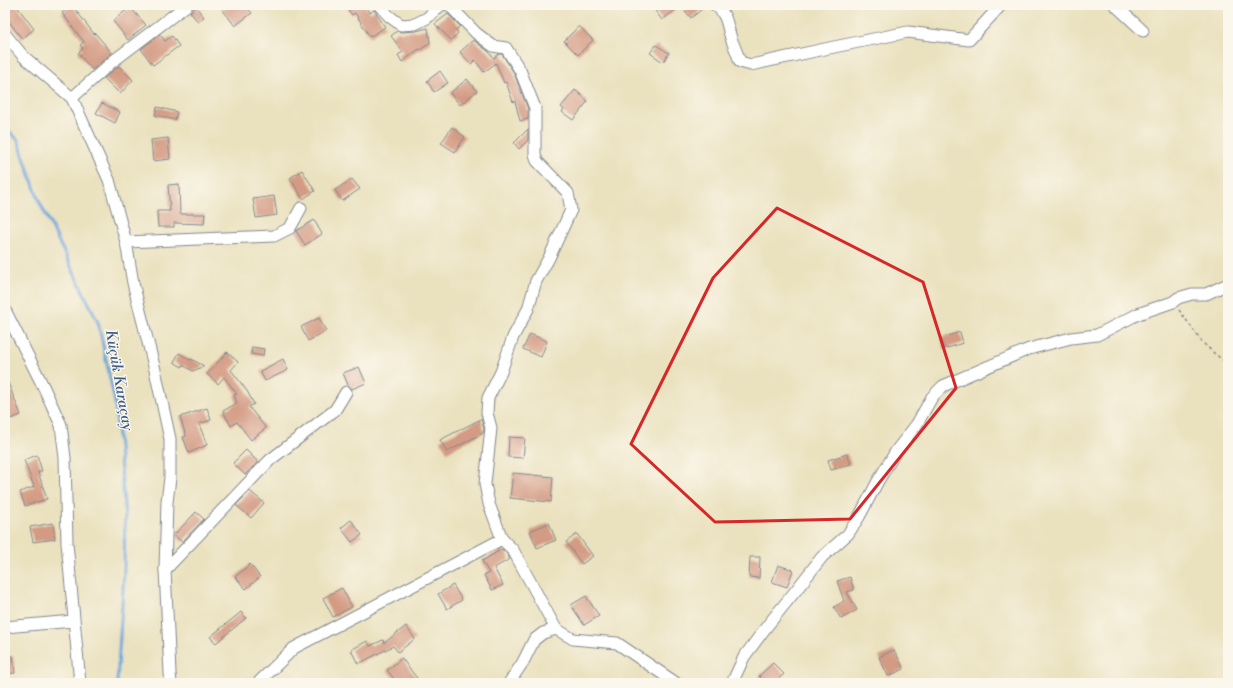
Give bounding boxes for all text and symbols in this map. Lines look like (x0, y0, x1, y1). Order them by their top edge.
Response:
water label: Küçük Karaçay (101, 328, 137, 433)

